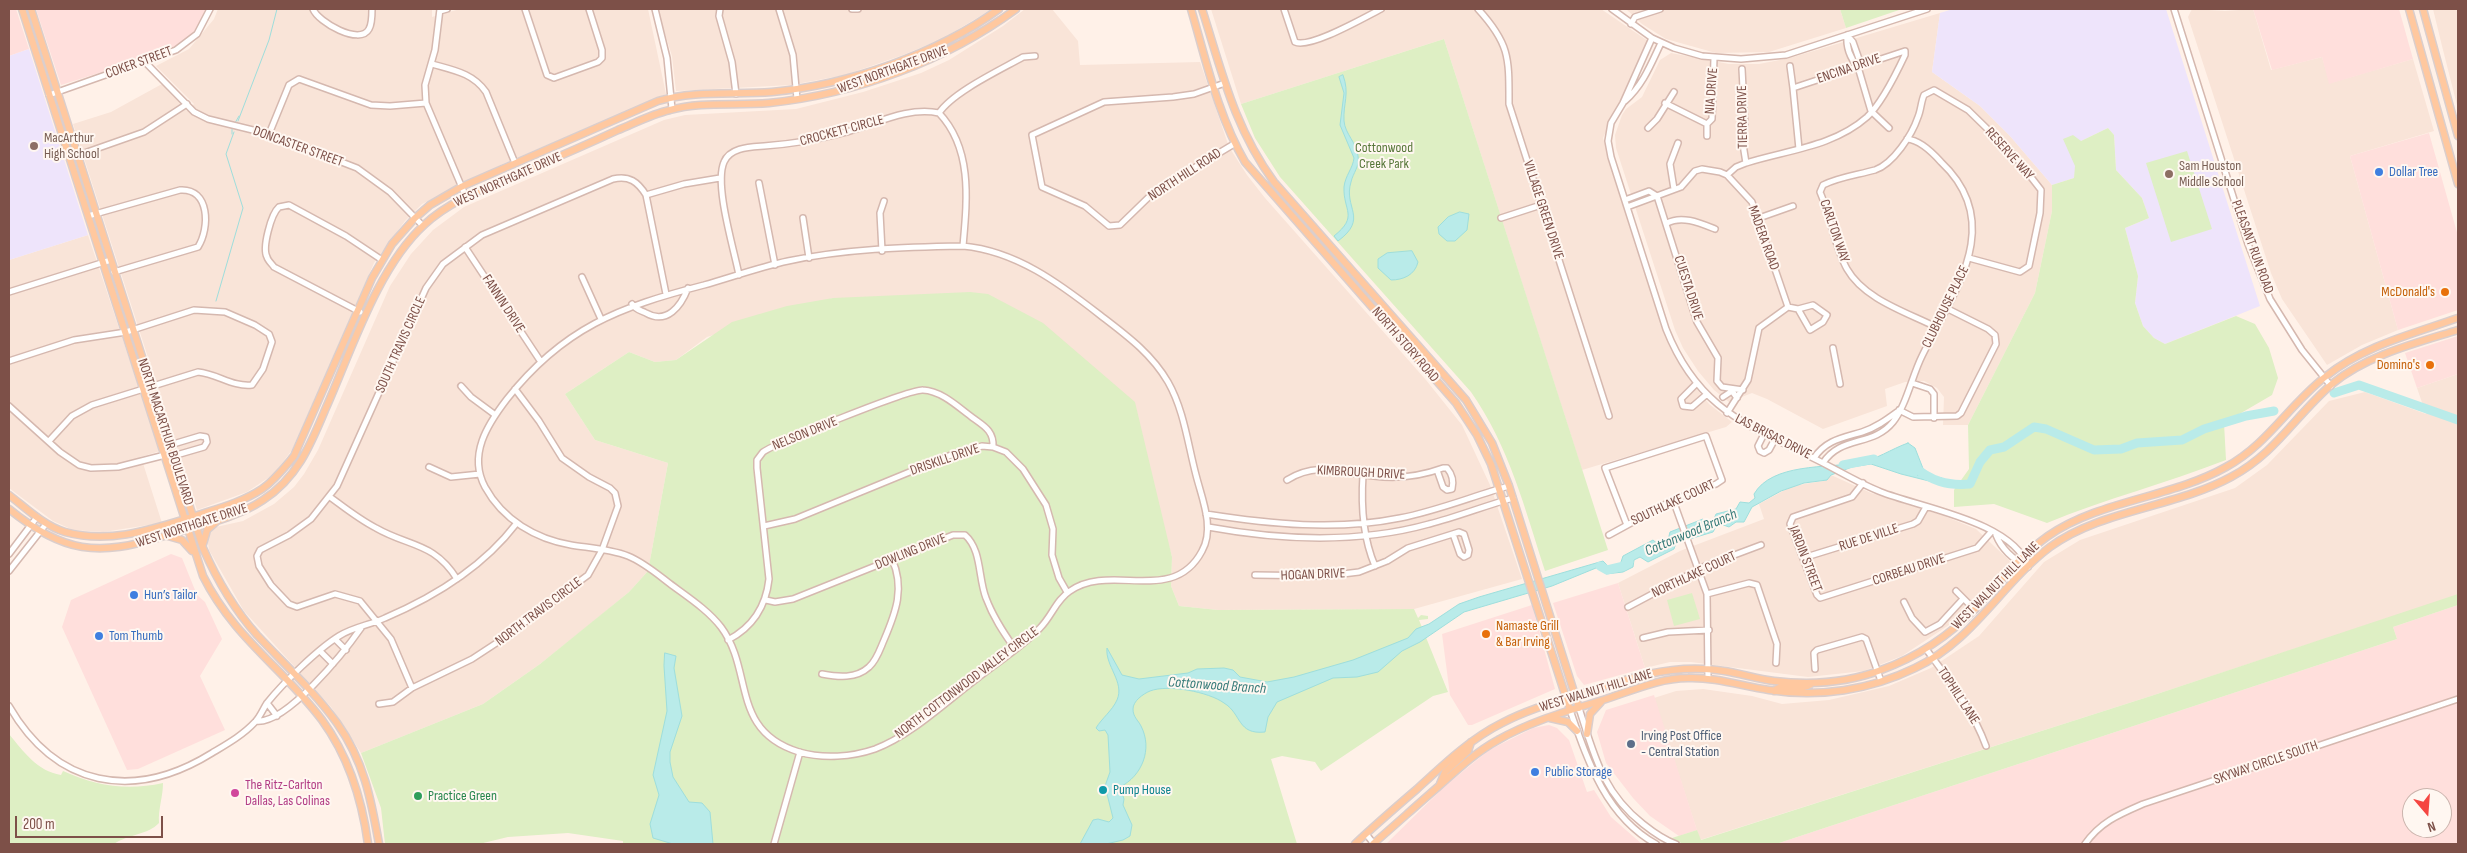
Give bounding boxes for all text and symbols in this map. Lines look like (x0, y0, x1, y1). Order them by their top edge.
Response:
street label: WEST NORTHGATE DRIVE (836, 42, 950, 98)
street label: COKER STREET (103, 43, 175, 83)
street label: ENCINA DRIVE (1815, 50, 1883, 88)
street label: NIA DRIVE (1702, 67, 1722, 115)
street label: TIERRA DRIVE (1734, 85, 1752, 149)
street label: CROCKETT CIRCLE (798, 112, 886, 150)
street label: DONCASTER STREET (250, 123, 346, 171)
street label: RESERVE WAY (1981, 124, 2037, 184)
place label: MacArthur High School (44, 130, 99, 162)
marker: MacArthur High School (28, 140, 40, 152)
park label: Cottonwood Creek Park (1355, 140, 1413, 172)
street label: NORTH HILL ROAD (1145, 145, 1225, 205)
street label: WEST NORTHGATE DRIVE (452, 149, 564, 211)
street label: VILLAGE GREEN DRIVE (1519, 158, 1567, 262)
place label: Sam Houston Middle School (2179, 158, 2244, 190)
place label: Dollar Tree (2389, 164, 2438, 180)
marker: Dollar Tree (2373, 166, 2385, 178)
marker: Sam Houston Middle School (2163, 168, 2175, 180)
street label: CARLTON WAY (1815, 197, 1853, 265)
street label: PLEASANT RUN ROAD (2227, 198, 2277, 296)
street label: MADERA ROAD (1744, 203, 1782, 273)
street label: CUESTA DRIVE (1670, 254, 1706, 322)
street label: CLUBHOUSE PLACE (1919, 263, 1973, 351)
street label: FANNIN DRIVE (478, 272, 528, 336)
place label: McDonald's (2381, 284, 2435, 300)
marker: McDonald's (2439, 286, 2451, 298)
street label: SOUTH TRAVIS CIRCLE (372, 294, 430, 396)
street label: NORTH STORY ROAD (1368, 304, 1442, 386)
street label: NORTH MACARTHUR BOULEVARD (133, 357, 197, 507)
place label: Domino's (2377, 357, 2420, 373)
marker: Domino's (2424, 359, 2436, 371)
street label: LAS BRISAS DRIVE (1732, 411, 1814, 463)
street label: NELSON DRIVE (770, 413, 840, 455)
street label: DRISKILL DRIVE (908, 440, 982, 480)
street label: KIMBROUGH DRIVE (1316, 462, 1406, 484)
street label: SOUTHLAKE COURT (1628, 476, 1718, 530)
street label: WEST NORTHGATE DRIVE (134, 500, 250, 552)
water label: Cottonwood Branch (1642, 506, 1740, 560)
street label: RUE DE VILLE (1837, 521, 1901, 555)
street label: JARDIN STREET (1785, 523, 1825, 595)
street label: DOWLING DRIVE (873, 530, 949, 574)
street label: WEST WALNUT HILL LANE (1949, 539, 2043, 633)
street label: NORTHLAKE COURT (1649, 548, 1739, 602)
street label: CORBEAU DRIVE (1871, 550, 1947, 590)
street label: HOGAN DRIVE (1280, 565, 1346, 585)
street label: NORTH TRAVIS CIRCLE (492, 574, 586, 650)
place label: Hun’s Tailor (144, 587, 197, 603)
marker: Hun’s Tailor (128, 589, 140, 601)
place label: Namaste Grill & Bar Irving (1496, 618, 1559, 650)
street label: NORTH COTTONWOOD VALLEY CIRCLE (892, 623, 1042, 743)
place label: Tom Thumb (109, 628, 163, 644)
marker: Namaste Grill & Bar Irving (1480, 628, 1492, 640)
marker: Tom Thumb (93, 630, 105, 642)
street label: TOPHILL LANE (1933, 664, 1983, 728)
street label: WEST WALNUT HILL LANE (1537, 666, 1655, 716)
water label: Cottonwood Branch (1167, 674, 1267, 698)
place label: Irving Post Office - Central Station (1641, 728, 1722, 760)
street label: SKYWAY CIRCLE SOUTH (2212, 737, 2320, 789)
marker: Irving Post Office - Central Station (1625, 738, 1637, 750)
place label: Public Storage (1545, 764, 1612, 780)
marker: Public Storage (1529, 766, 1541, 778)
place label: The Ritz-Carlton Dallas, Las Colinas (245, 777, 330, 810)
place label: Pump House (1113, 782, 1171, 798)
marker: Pump House (1097, 784, 1109, 796)
marker: The Ritz-Carlton Dallas, Las Colinas (229, 787, 241, 799)
place label: Practice Green (428, 788, 497, 804)
north arrow (2402, 788, 2452, 838)
marker: Practice Green (412, 790, 424, 802)
scale bar (18, 806, 165, 838)
text: 200 m (23, 815, 55, 834)
text: N (2425, 818, 2438, 836)

